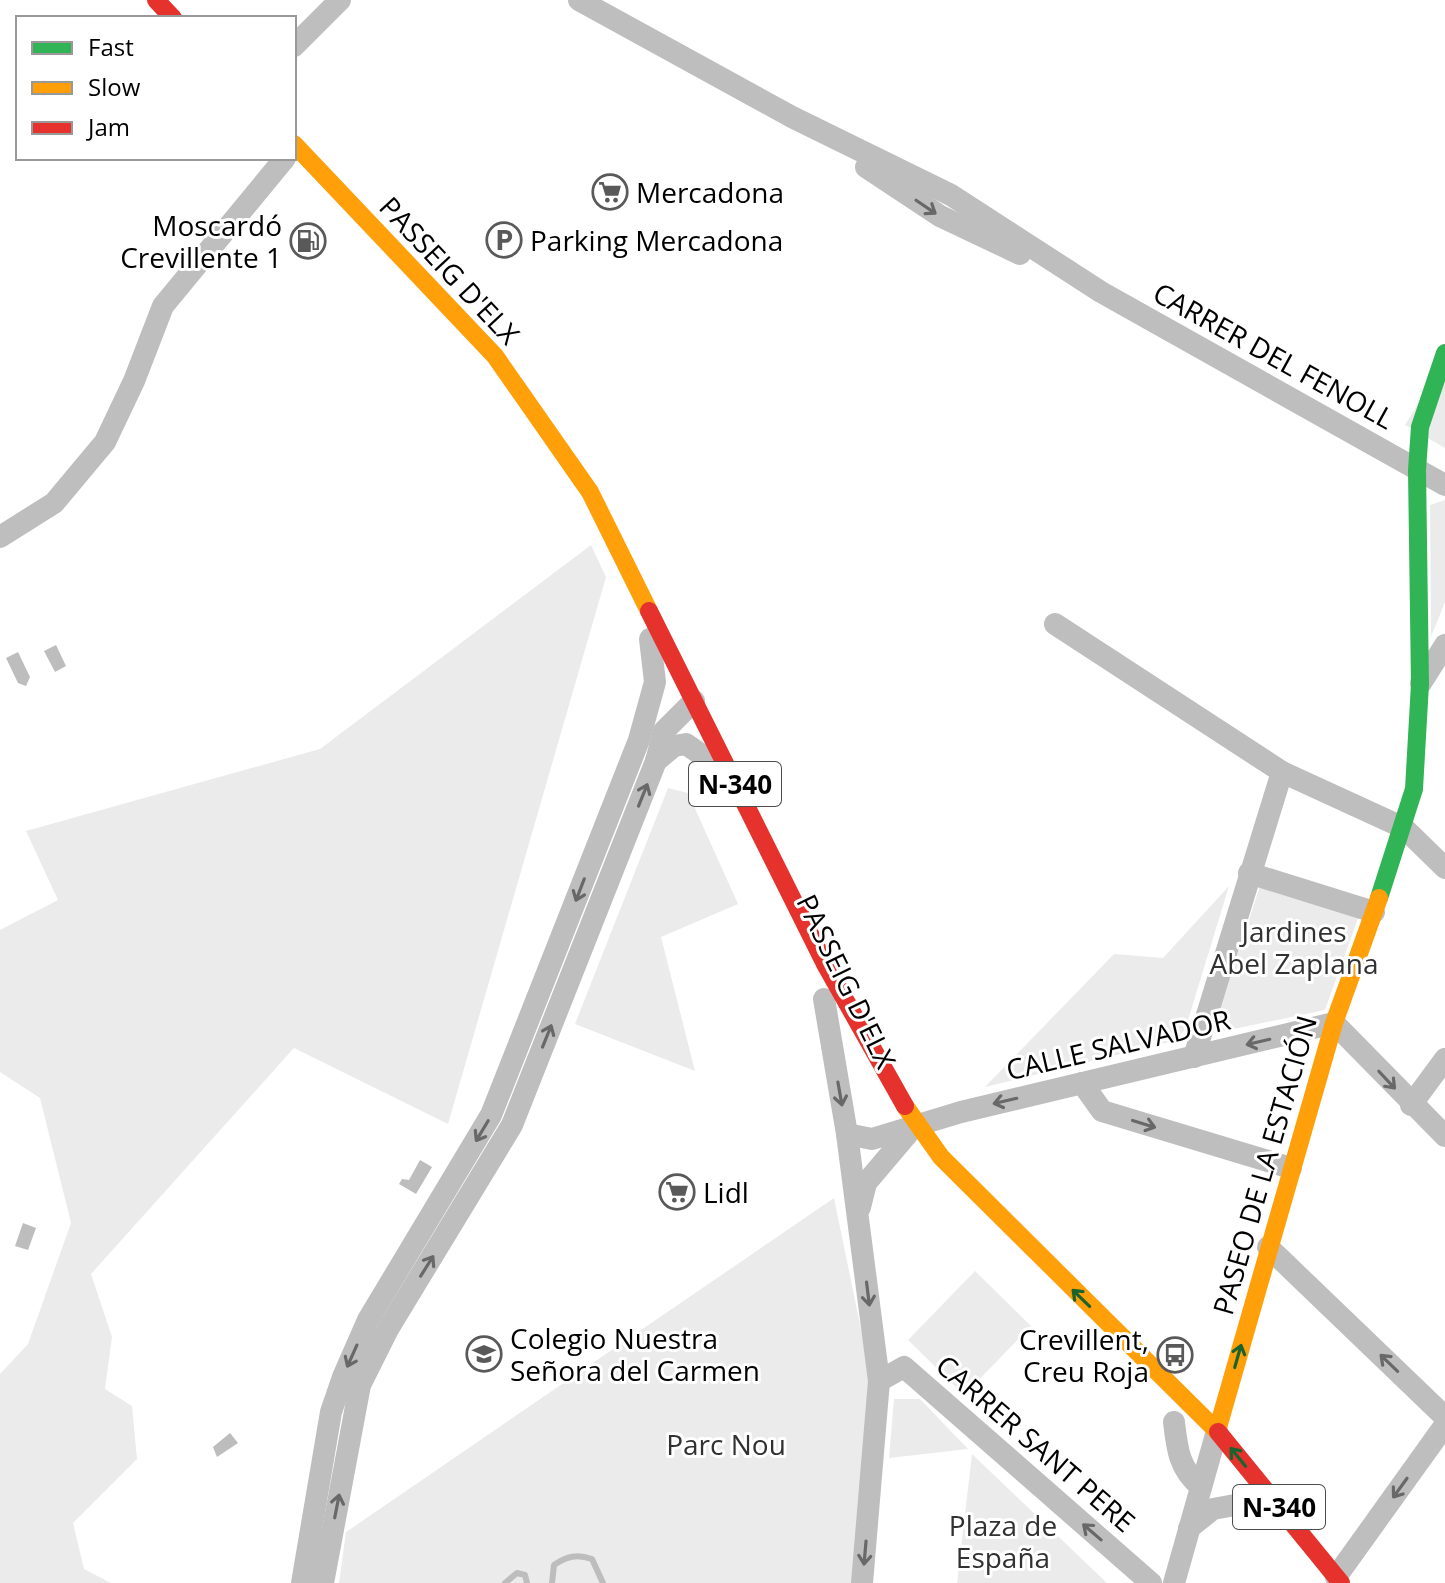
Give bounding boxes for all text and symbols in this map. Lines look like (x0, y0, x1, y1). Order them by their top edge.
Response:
legend (16, 16, 296, 160)
text: Fast (88, 30, 134, 63)
text: Slow (88, 70, 141, 103)
text: Jam (86, 110, 130, 143)
supermarket icon: Mercadona (591, 173, 629, 211)
place label: Mercadona (636, 173, 784, 211)
street label: PASSEIG D'ELX (372, 188, 529, 353)
one-way arrow (915, 199, 937, 215)
place label: Moscardó Crevillente 1 (120, 206, 282, 276)
parking icon: Parking Mercadona (485, 221, 523, 259)
place label: Parking Mercadona (530, 221, 783, 259)
fuel station icon: Moscardó Crevillente 1 (289, 222, 327, 260)
street label: CARRER DEL FENOLL (1147, 273, 1401, 437)
road number: N-340 (689, 762, 781, 806)
one-way arrow (637, 783, 651, 808)
one-way arrow (572, 877, 586, 902)
street label: PASSEIG D'ELX (788, 888, 906, 1075)
park label: Jardines Abel Zaplana (1210, 912, 1378, 982)
street label: CALLE SALVADOR (1002, 1000, 1234, 1088)
street label: PASEO DE LA ESTACIÓN (1203, 1011, 1325, 1319)
one-way arrow (541, 1024, 555, 1049)
one-way arrow (1245, 1035, 1271, 1050)
one-way arrow (1378, 1070, 1397, 1090)
one-way arrow (833, 1081, 848, 1107)
one-way arrow (992, 1095, 1018, 1110)
one-way arrow (1130, 1117, 1156, 1132)
one-way arrow (474, 1119, 490, 1142)
supermarket icon: Lidl (658, 1173, 696, 1211)
place label: Lidl (703, 1173, 749, 1211)
one-way arrow (419, 1255, 435, 1278)
one-way arrow (860, 1280, 875, 1307)
one-way arrow (1072, 1289, 1091, 1308)
place label: Colegio Nuestra Señora del Carmen (510, 1319, 760, 1389)
place label: Crevillent, Creu Roja (1019, 1320, 1149, 1390)
school or university icon: Colegio Nuestra Señora del Carmen (465, 1335, 503, 1373)
bus stop icon: Crevillent, Creu Roja (1156, 1336, 1194, 1374)
one-way arrow (344, 1343, 359, 1368)
one-way arrow (1231, 1344, 1246, 1370)
street label: CARRER SANT PERE (928, 1346, 1144, 1540)
one-way arrow (1379, 1354, 1399, 1373)
park label: Parc Nou (666, 1425, 786, 1463)
one-way arrow (1230, 1447, 1248, 1468)
one-way arrow (1392, 1477, 1409, 1498)
road number: N-340 (1233, 1485, 1325, 1529)
one-way arrow (331, 1494, 346, 1520)
park label: Plaza de España (949, 1506, 1057, 1576)
one-way arrow (1083, 1523, 1103, 1541)
one-way arrow (857, 1539, 872, 1565)

